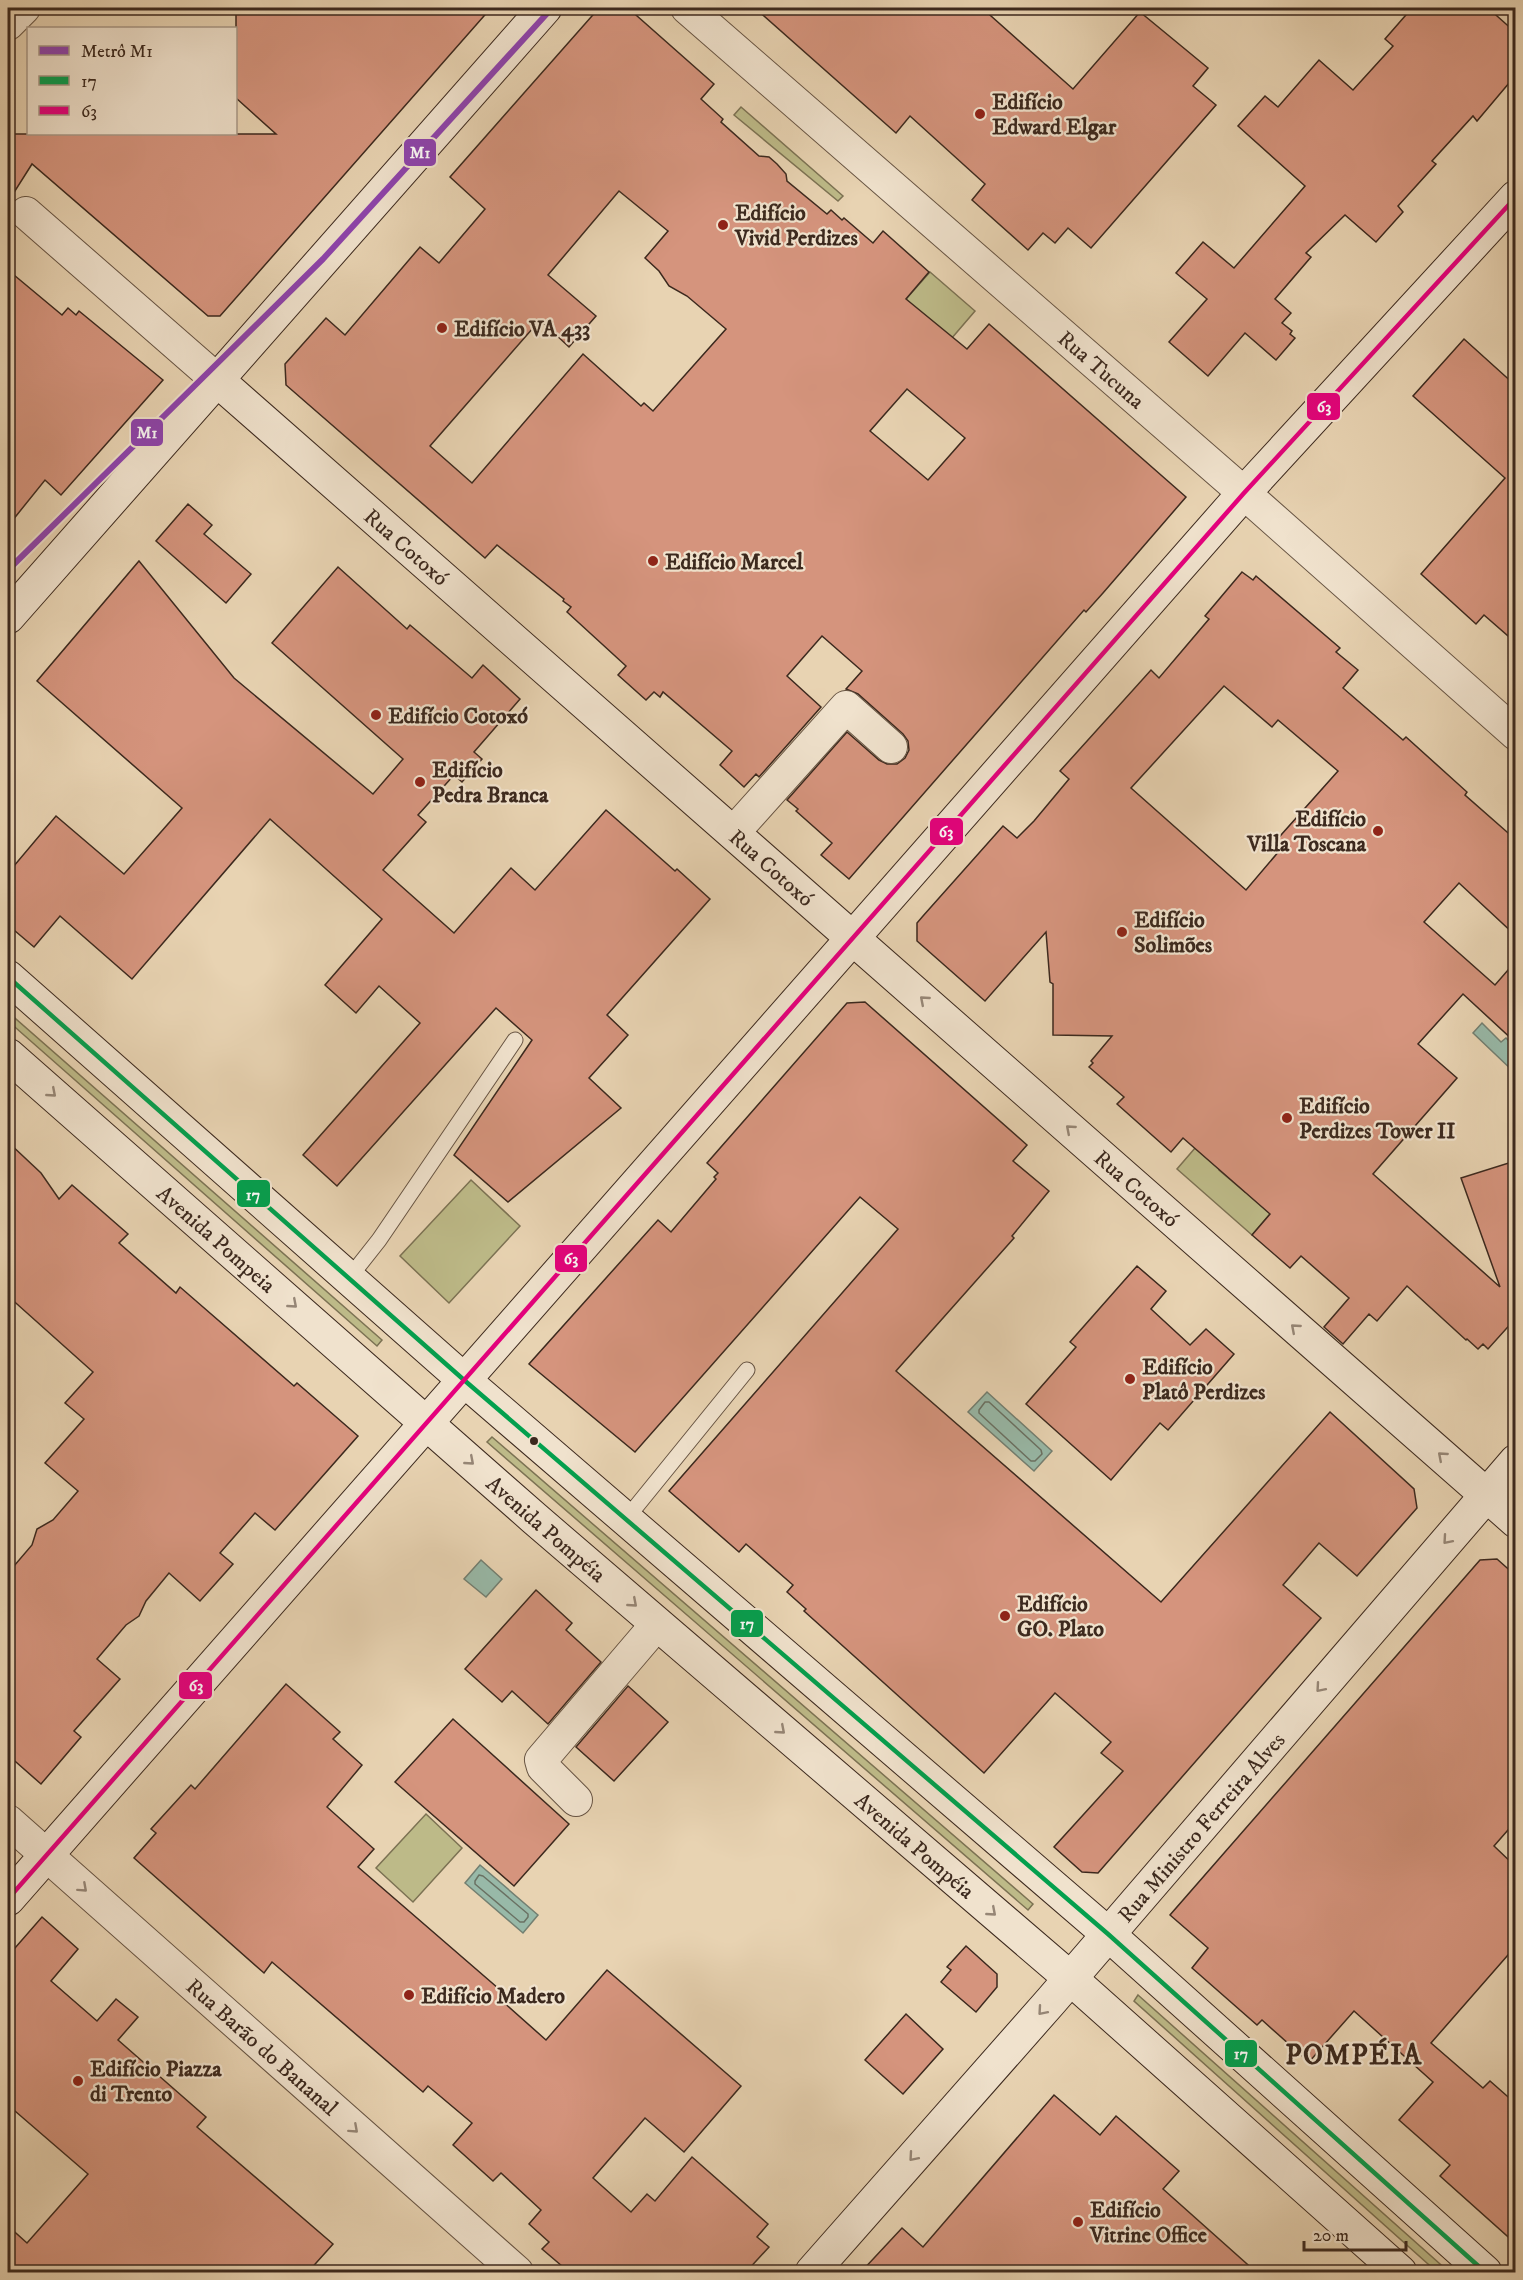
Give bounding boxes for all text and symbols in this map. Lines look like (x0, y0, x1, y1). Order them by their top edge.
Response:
legend (27, 27, 237, 135)
text: Metrô M1 (81, 41, 153, 63)
text: 17 (81, 71, 97, 93)
place label: Edifício Edward Elgar (992, 89, 1117, 141)
text: 63 (81, 101, 97, 123)
marker: Edifício Edward Elgar (973, 107, 987, 121)
line badge: M1 (403, 138, 437, 167)
text: M1 (410, 143, 430, 163)
place label: Edifício Vivid Perdizes (734, 200, 858, 252)
marker: Edifício Vivid Perdizes (716, 218, 730, 232)
place label: Edifício VA 433 (454, 316, 590, 343)
marker: Edifício VA 433 (435, 321, 449, 335)
street label: Rua Tucuna (1052, 325, 1150, 416)
line badge: 63 (1306, 392, 1341, 421)
text: 63 (1317, 397, 1331, 417)
line badge: M1 (130, 418, 164, 447)
text: M1 (137, 423, 157, 443)
street label: Rua Cotoxó (358, 503, 454, 592)
place label: Edifício Marcel (665, 549, 804, 576)
marker: Edifício Marcel (646, 554, 660, 568)
place label: Edifício Cotoxó (388, 703, 528, 730)
marker: Edifício Cotoxó (369, 708, 383, 722)
place label: Edifício Pedra Branca (432, 757, 549, 809)
marker: Edifício Pedra Branca (413, 775, 427, 789)
place label: Edifício Villa Toscana (1246, 806, 1367, 858)
line badge: 63 (929, 817, 964, 846)
text: 63 (939, 822, 953, 842)
street label: Rua Cotoxó (723, 824, 819, 913)
marker: Edifício Villa Toscana (1371, 824, 1385, 838)
place label: Edifício Solimões (1134, 907, 1213, 959)
marker: Edifício Solimões (1115, 925, 1129, 939)
one-way arrow (920, 996, 931, 1007)
one-way arrow (45, 1086, 55, 1097)
place label: Edifício Perdizes Tower II (1299, 1093, 1455, 1145)
marker: Edifício Perdizes Tower II (1280, 1111, 1294, 1125)
one-way arrow (1066, 1125, 1077, 1136)
street label: Rua Cotoxó (1088, 1145, 1184, 1234)
line badge: 17 (236, 1179, 271, 1208)
street label: Avenida Pompeia (151, 1180, 281, 1300)
text: 17 (246, 1185, 260, 1205)
line badge: 63 (554, 1244, 588, 1273)
text: 63 (564, 1249, 578, 1269)
one-way arrow (286, 1297, 297, 1308)
one-way arrow (1291, 1324, 1302, 1335)
place label: Edifício Platô Perdizes (1142, 1354, 1266, 1406)
marker: Edifício Platô Perdizes (1123, 1372, 1137, 1386)
unlabelled marker (528, 1435, 540, 1447)
one-way arrow (1438, 1452, 1448, 1463)
one-way arrow (464, 1454, 474, 1465)
street label: Avenida Pompéia (480, 1470, 611, 1589)
one-way arrow (1443, 1533, 1454, 1544)
place label: Edifício GO. Plato (1017, 1591, 1104, 1643)
one-way arrow (626, 1596, 637, 1607)
line badge: 17 (730, 1609, 764, 1638)
marker: Edifício GO. Plato (998, 1609, 1012, 1623)
text: 17 (740, 1614, 754, 1634)
line badge: 63 (178, 1671, 213, 1700)
text: 63 (189, 1676, 203, 1696)
one-way arrow (1316, 1681, 1327, 1692)
one-way arrow (774, 1723, 785, 1734)
street label: Rua Ministro Ferreira Alves (1113, 1727, 1291, 1929)
street label: Avenida Pompéia (849, 1787, 980, 1906)
one-way arrow (76, 1881, 87, 1892)
one-way arrow (985, 1905, 996, 1916)
street label: Rua Barão do Bananal (180, 1973, 343, 2122)
place label: Edifício Madero (421, 1983, 565, 2010)
marker: Edifício Madero (402, 1988, 416, 2002)
one-way arrow (1038, 2004, 1049, 2014)
district label: POMPÉIA (1285, 2037, 1423, 2073)
line badge: 17 (1224, 2039, 1258, 2068)
text: 17 (1234, 2044, 1248, 2064)
place label: Edifício Piazza di Trento (90, 2056, 222, 2108)
marker: Edifício Piazza di Trento (71, 2074, 85, 2088)
one-way arrow (347, 2122, 358, 2133)
one-way arrow (909, 2150, 920, 2161)
place label: Edifício Vitrine Office (1089, 2197, 1207, 2249)
scale bar (1304, 2214, 1406, 2252)
marker: Edifício Vitrine Office (1071, 2215, 1085, 2229)
text: 20 m (1313, 2225, 1349, 2247)

